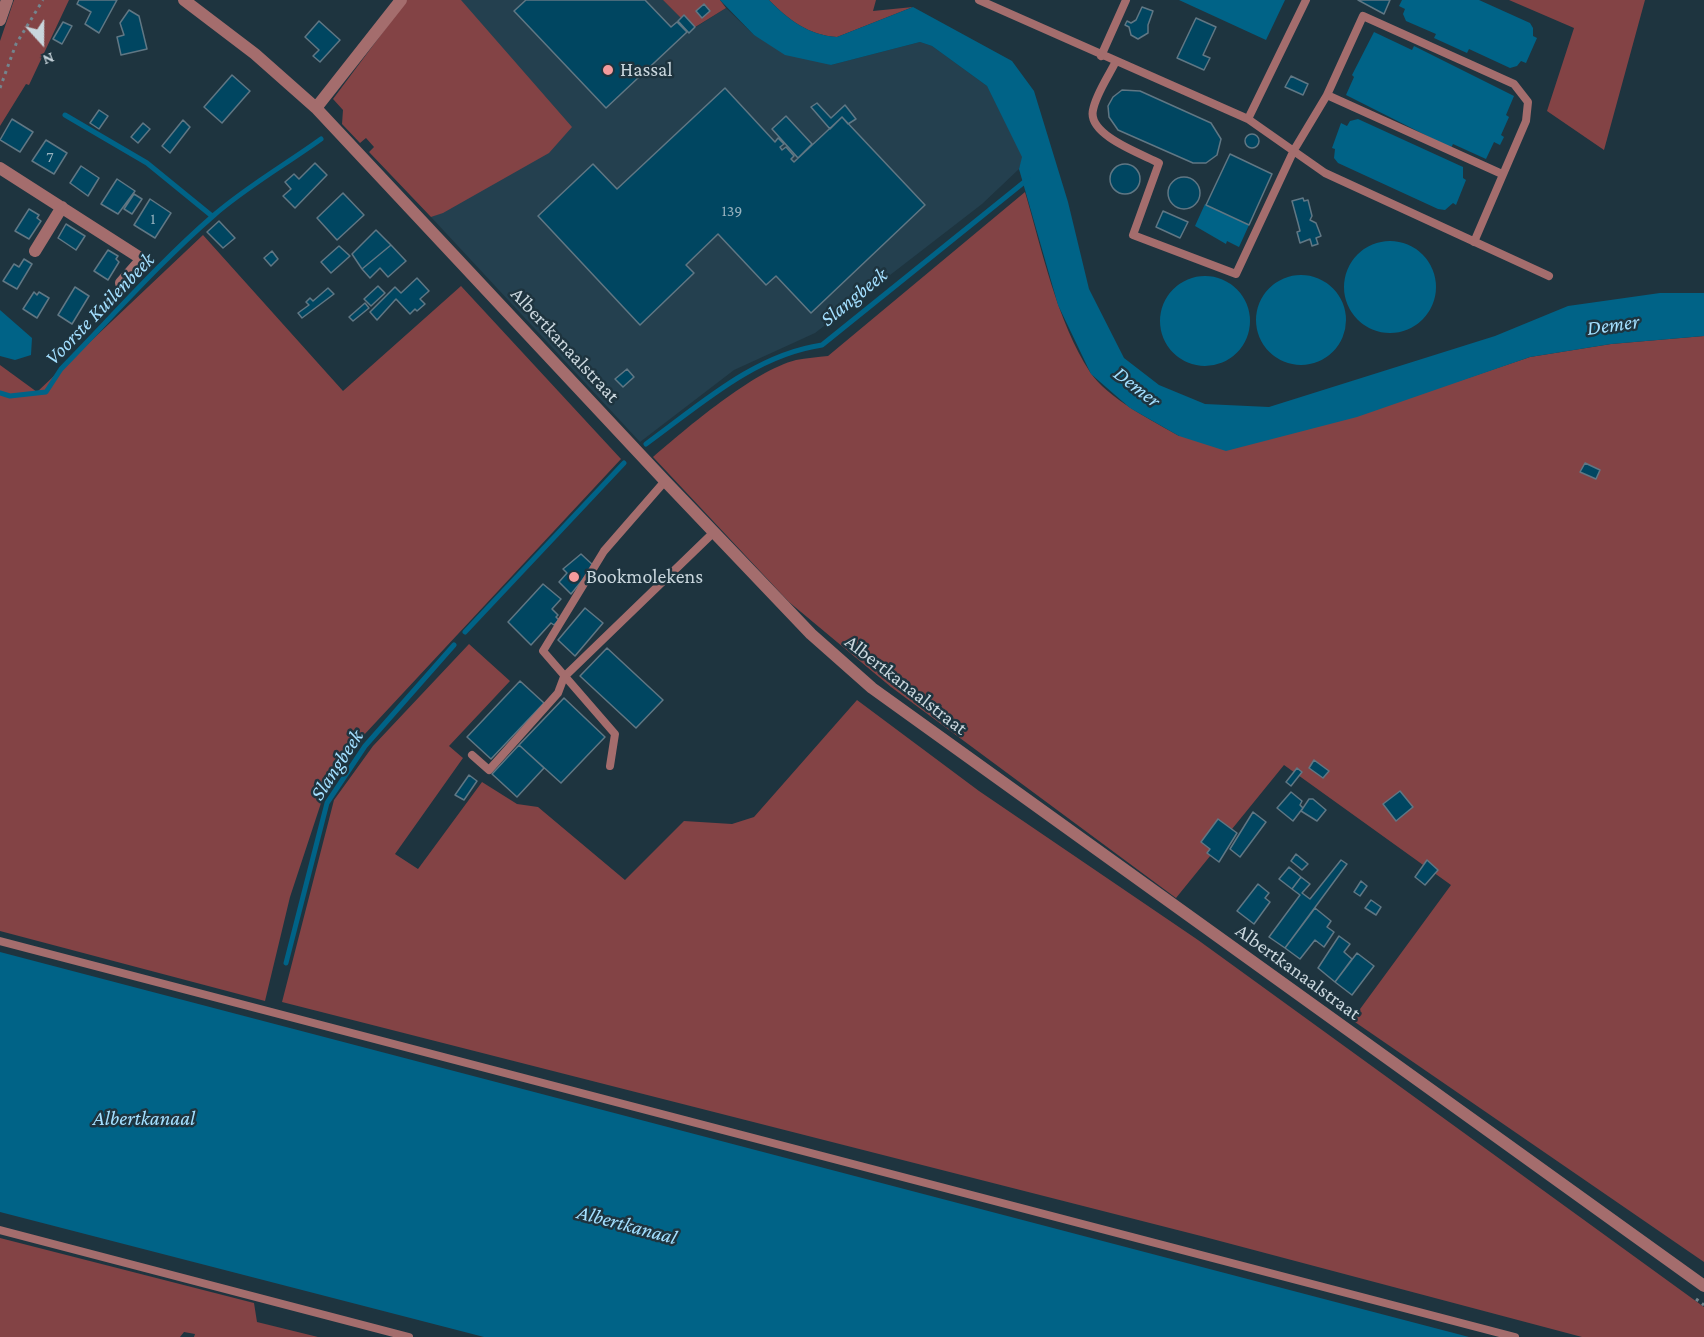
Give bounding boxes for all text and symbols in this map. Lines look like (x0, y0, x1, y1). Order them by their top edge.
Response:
north arrow (12, 12, 72, 72)
text: N (40, 49, 57, 69)
place label: Hassal (620, 58, 673, 82)
marker: Hassal (601, 63, 615, 77)
house number: 7 (46, 147, 54, 167)
house number: 139 (722, 201, 742, 221)
house number: 1 (150, 209, 156, 229)
water label: Voorste Kuilenbeek (40, 247, 160, 371)
water label: Slangbeek (815, 262, 893, 332)
street label: Albertkanaalstraat (505, 282, 625, 408)
water label: Demer (1585, 309, 1641, 341)
water label: Demer (1109, 361, 1165, 413)
place label: Bookmolekens (586, 565, 703, 589)
marker: Bookmolekens (567, 570, 581, 584)
street label: Albertkanaalstraat (840, 630, 972, 740)
water label: Slangbeek (305, 725, 369, 805)
street label: Albertkanaalstraat (1231, 919, 1365, 1025)
water label: Albertkanaal (93, 1106, 195, 1132)
water label: Albertkanaal (574, 1200, 680, 1250)

